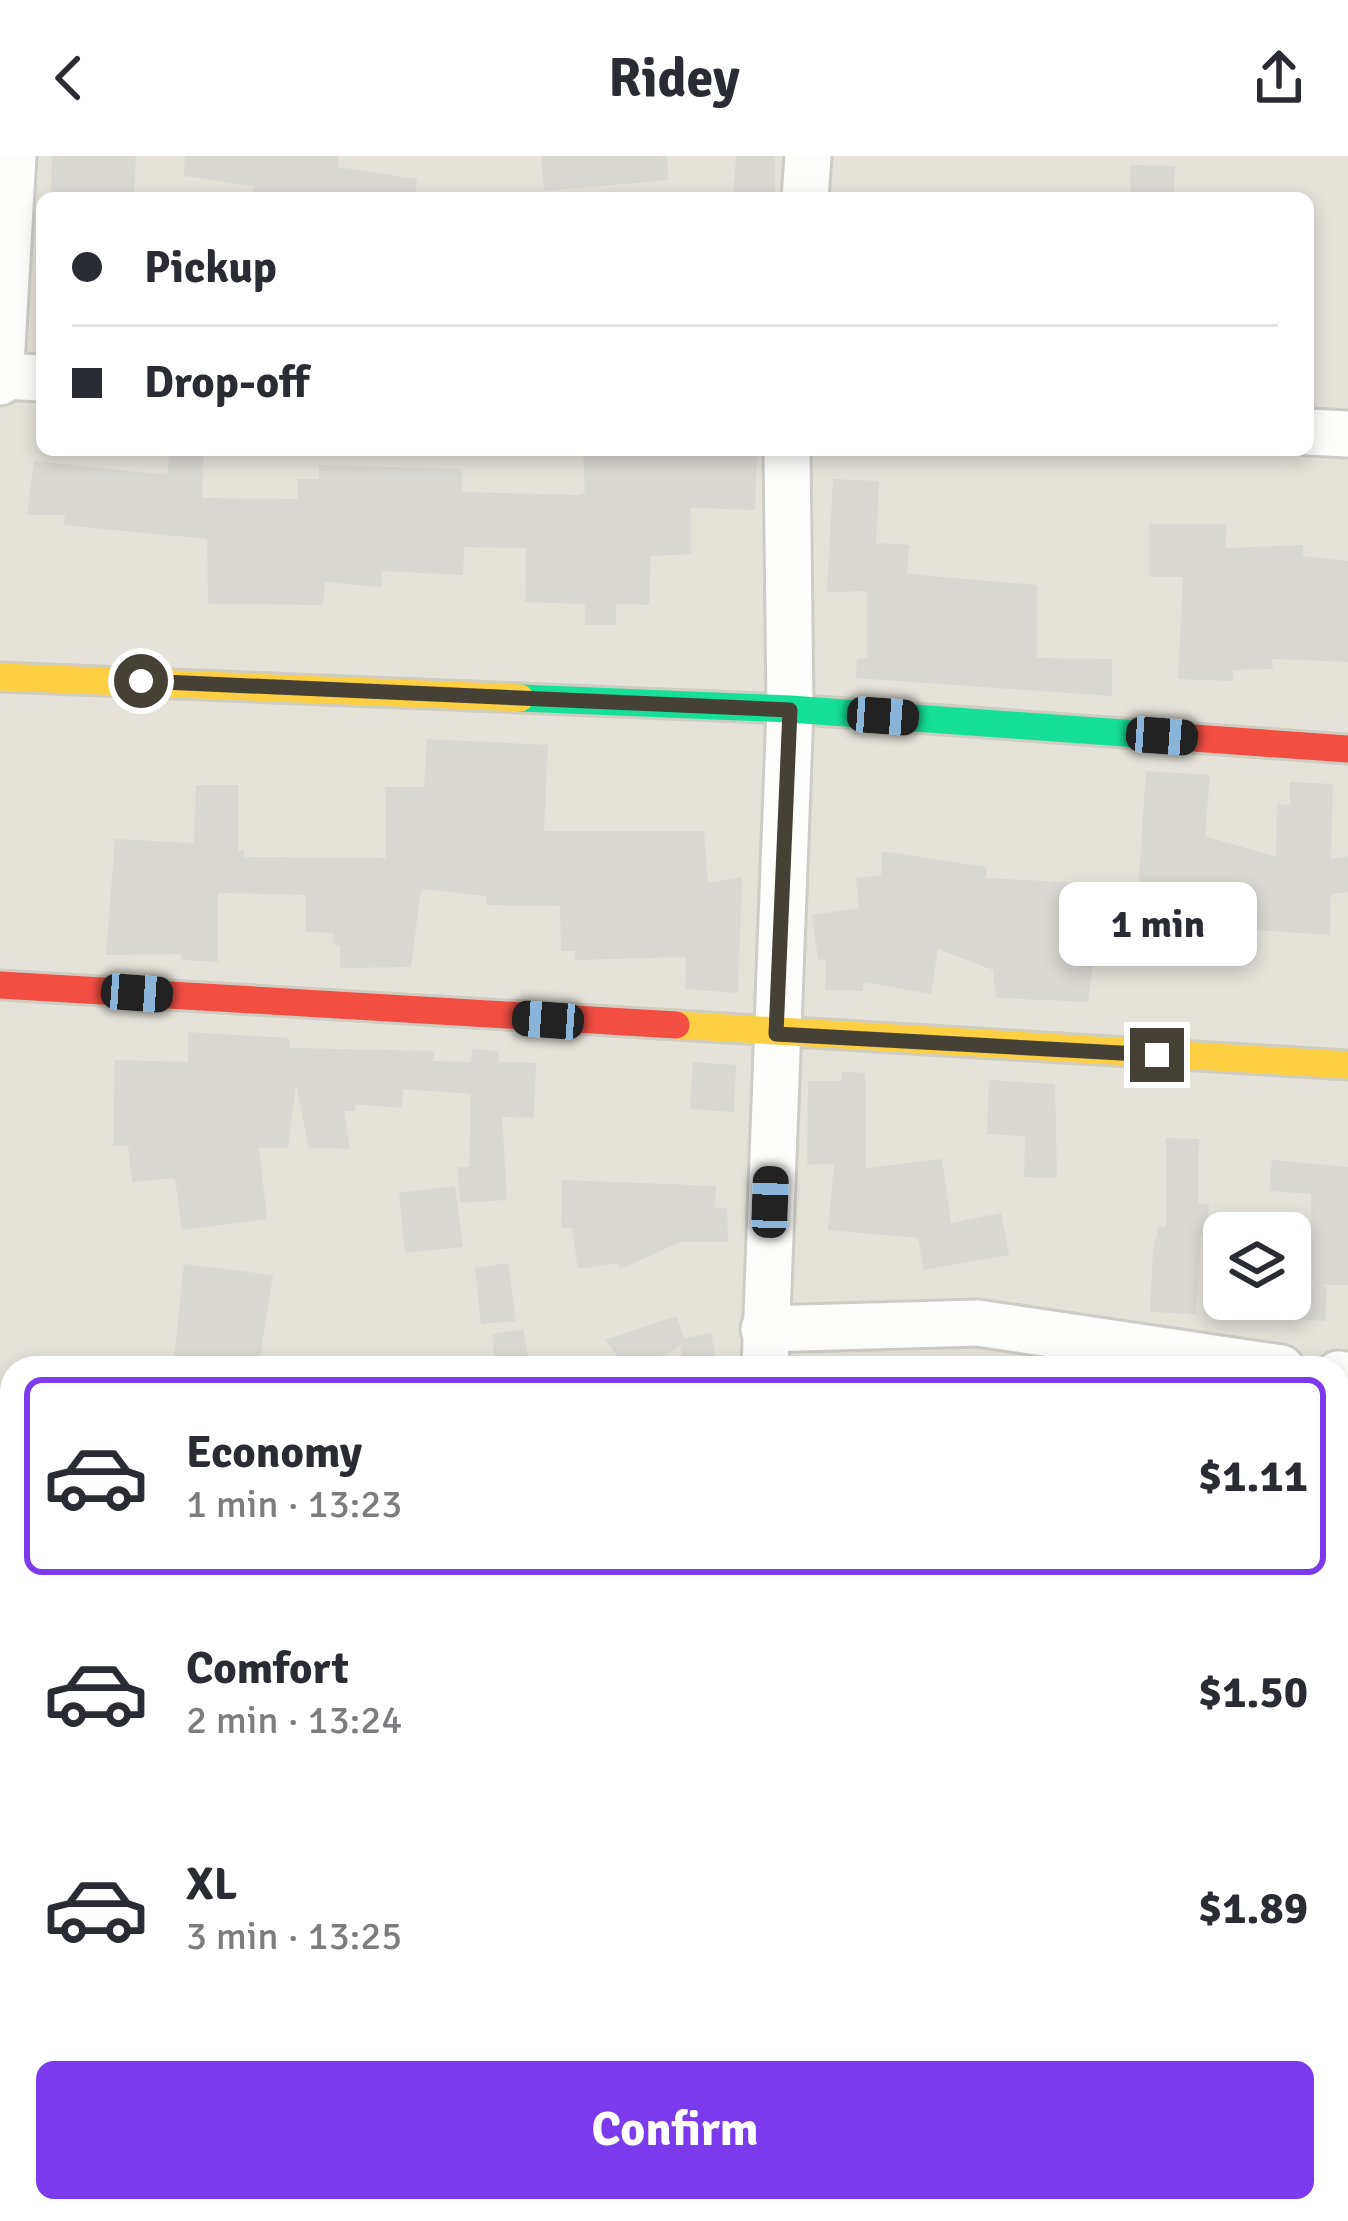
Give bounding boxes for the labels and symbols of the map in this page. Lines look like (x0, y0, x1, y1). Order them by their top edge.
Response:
route start (114, 654, 168, 708)
car (846, 696, 920, 736)
car (1125, 716, 1199, 756)
callout: 1 min (1058, 881, 1256, 965)
car (100, 973, 174, 1013)
car (511, 1000, 585, 1040)
route end (1130, 1028, 1184, 1082)
car (751, 1165, 789, 1239)

